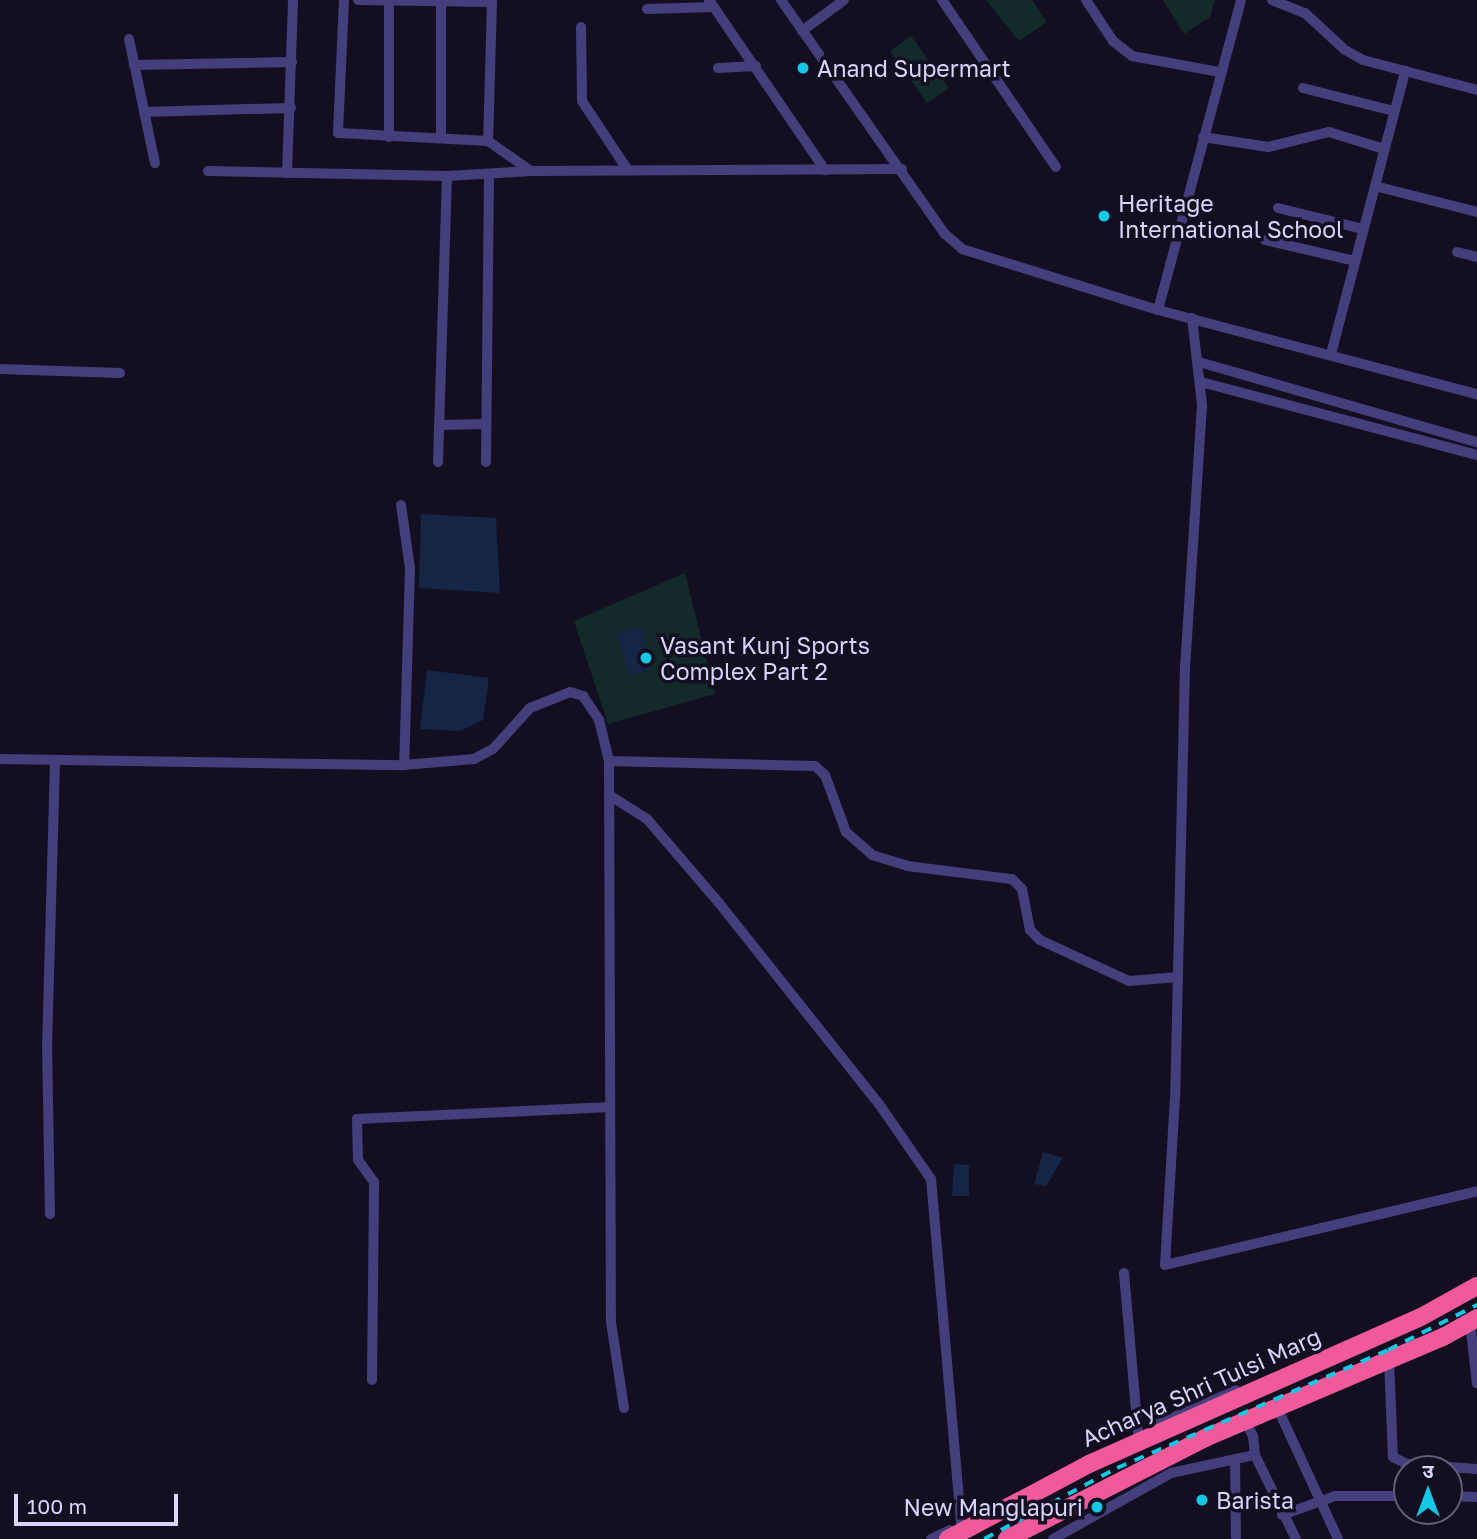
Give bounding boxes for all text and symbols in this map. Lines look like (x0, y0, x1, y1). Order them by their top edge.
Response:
place label: Anand Supermart (817, 54, 1011, 82)
marker: Anand Supermart (795, 60, 811, 76)
place label: Heritage International School (1118, 189, 1343, 243)
marker: Heritage International School (1096, 208, 1112, 224)
place label: Vasant Kunj Sports Complex Part 2 (660, 631, 870, 685)
marker: Vasant Kunj Sports Complex Part 2 (638, 650, 654, 666)
street label: Acharya Shri Tulsi Marg (1077, 1322, 1325, 1452)
north arrow (1393, 1455, 1463, 1525)
text: उ (1422, 1459, 1434, 1482)
scale bar (18, 1480, 182, 1524)
place label: Barista (1216, 1486, 1294, 1514)
marker: Barista (1194, 1492, 1210, 1508)
text: 100 m (27, 1493, 87, 1519)
place label: New Manglapuri (903, 1493, 1083, 1521)
marker: New Manglapuri (1089, 1499, 1105, 1515)

